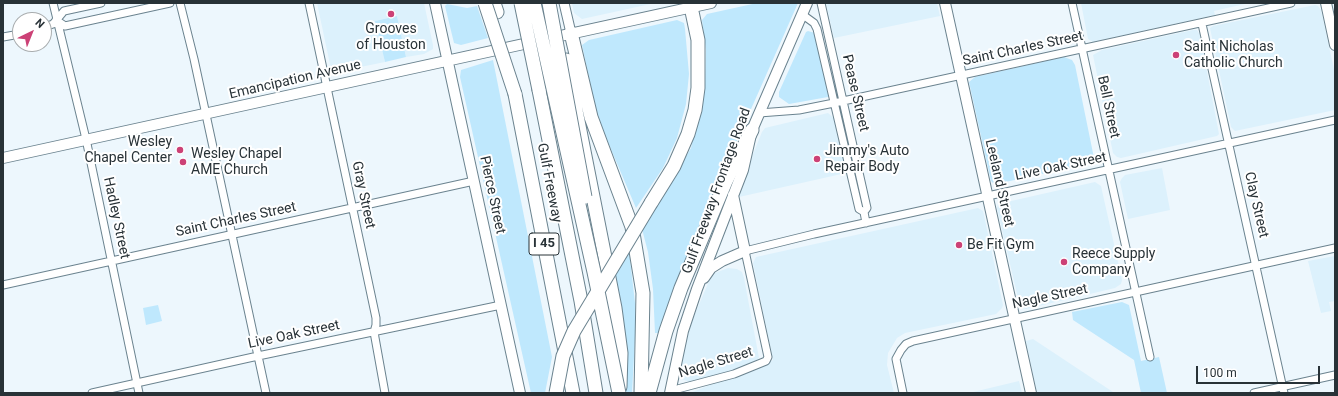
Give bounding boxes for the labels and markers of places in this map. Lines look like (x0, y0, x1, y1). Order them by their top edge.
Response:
marker: Grooves of Houston (386, 9, 396, 19)
place label: Grooves of Houston (356, 21, 426, 54)
place label: Saint Nicholas Catholic Church (1184, 39, 1283, 72)
marker: Saint Nicholas Catholic Church (1171, 50, 1181, 60)
place label: Wesley Chapel Center (84, 134, 172, 166)
place label: Jimmy's Auto Repair Body (825, 143, 909, 176)
marker: Wesley Chapel Center (175, 145, 185, 155)
place label: Wesley Chapel AME Church (191, 146, 282, 178)
marker: Jimmy's Auto Repair Body (812, 154, 822, 164)
marker: Wesley Chapel AME Church (178, 157, 188, 167)
place label: Be Fit Gym (967, 237, 1034, 253)
marker: Be Fit Gym (954, 240, 964, 250)
place label: Reece Supply Company (1072, 246, 1155, 278)
marker: Reece Supply Company (1059, 257, 1069, 267)

